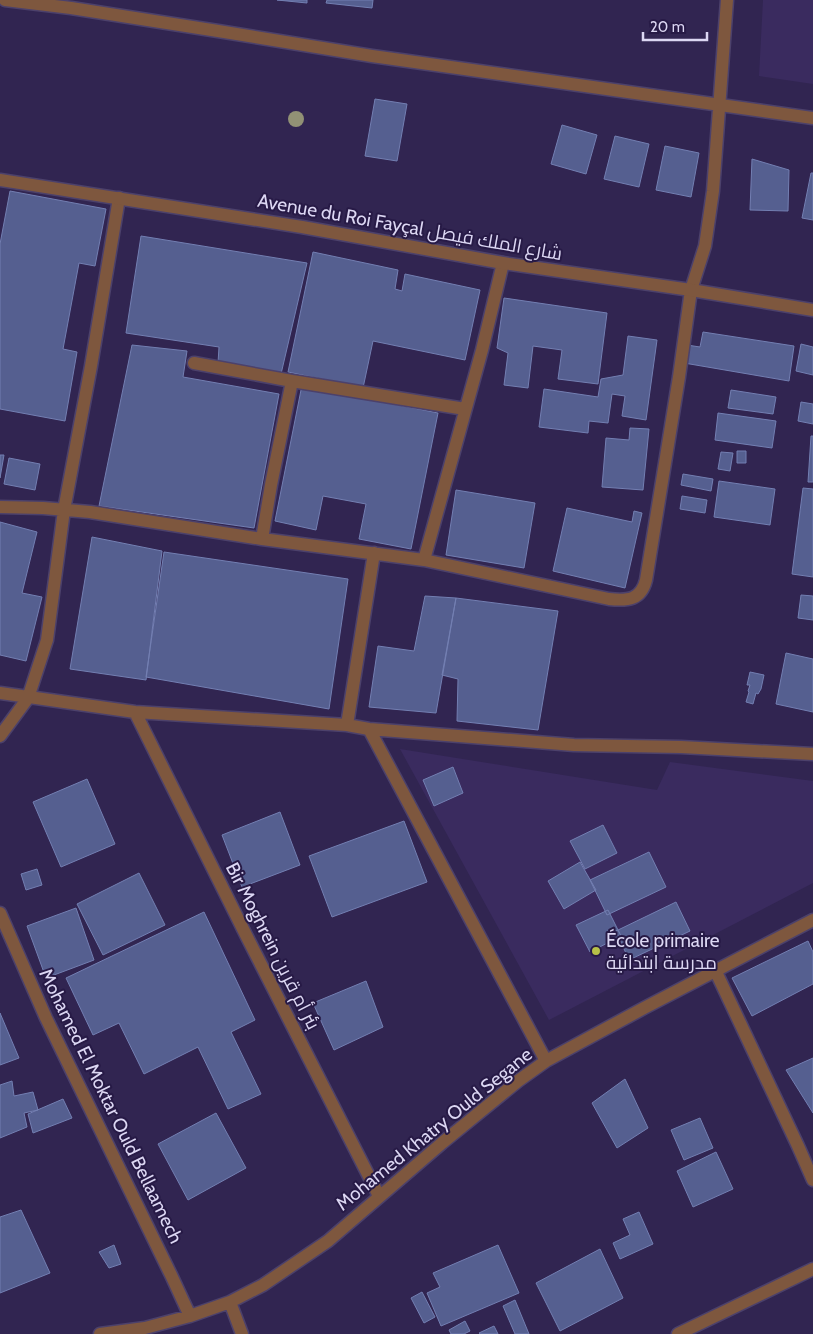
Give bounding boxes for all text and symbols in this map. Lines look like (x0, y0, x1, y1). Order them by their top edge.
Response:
scale bar (643, 10, 707, 42)
text: 20 m (650, 18, 685, 36)
street label: Avenue du Roi Fayçal شارع الملك فيصل (255, 189, 564, 267)
street label: Bir Moghrein بئر أم قرين (219, 859, 325, 1034)
place label: École primaire مدرسة ابتدائية (606, 928, 720, 974)
marker: École primaire مدرسة ابتدائية (590, 945, 602, 957)
street label: Mohamed El Moktar Ould Bellaamech (34, 965, 188, 1247)
street label: Mohamed Khatry Ould Segane (331, 1042, 537, 1215)

